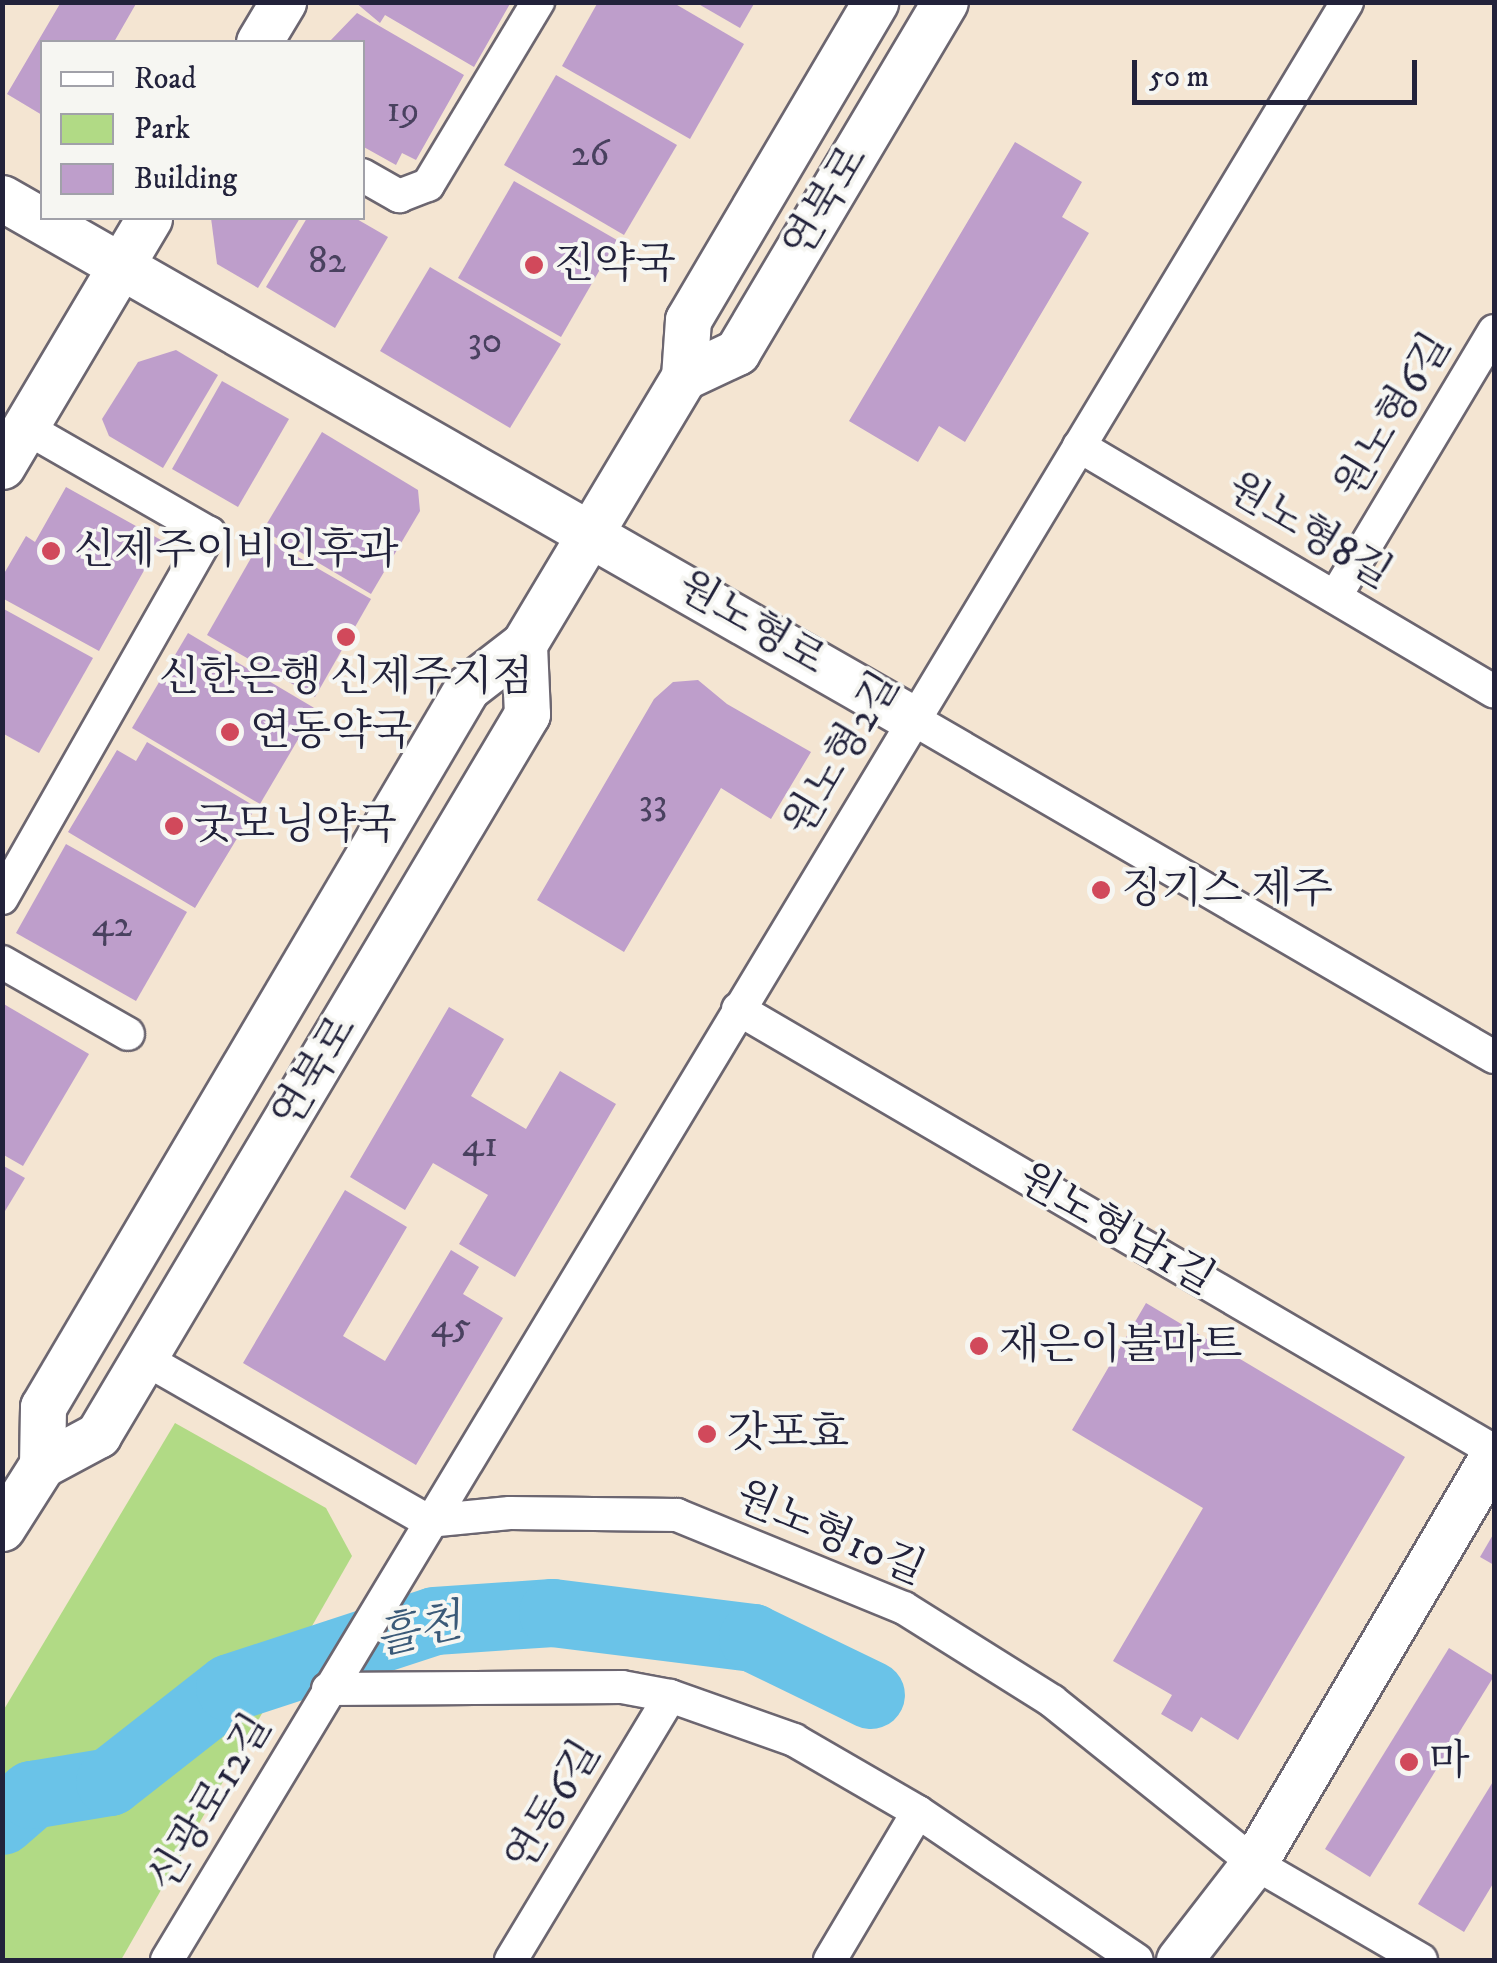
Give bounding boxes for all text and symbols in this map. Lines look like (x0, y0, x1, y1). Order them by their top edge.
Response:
legend (40, 40, 365, 220)
scale bar (1137, 40, 1422, 102)
text: 50 m (1149, 59, 1209, 96)
text: Road (134, 61, 196, 98)
house number: 19 (387, 88, 419, 134)
text: Park (134, 111, 190, 148)
house number: 26 (571, 132, 609, 178)
street label: 연북로 (773, 137, 879, 267)
text: Building (134, 161, 237, 198)
house number: 82 (308, 239, 346, 285)
place label: 진약국 (554, 240, 676, 290)
marker: 진약국 (523, 254, 545, 276)
house number: 30 (468, 319, 502, 365)
street label: 원노형6길 (1325, 324, 1463, 508)
street label: 원노형8길 (1217, 463, 1401, 601)
place label: 신제주이비인후과 (74, 526, 399, 576)
marker: 신제주이비인후과 (38, 538, 64, 564)
street label: 원노형로 (668, 562, 834, 686)
marker: 신한은행 신제주지점 (335, 626, 357, 648)
place label: 신한은행 신제주지점 (159, 653, 533, 703)
street label: 원노형2길 (774, 663, 912, 845)
place label: 연동약국 (250, 707, 412, 757)
marker: 연동약국 (219, 721, 241, 743)
house number: 33 (639, 781, 667, 827)
place label: 굿모닝약국 (194, 801, 397, 851)
marker: 굿모닝약국 (163, 815, 185, 837)
place label: 징기스 제주 (1121, 865, 1333, 915)
marker: 징기스 제주 (1090, 879, 1112, 901)
house number: 42 (92, 903, 132, 949)
street label: 연북로 (262, 1007, 368, 1137)
house number: 41 (462, 1123, 498, 1169)
street label: 원노형남1길 (1009, 1154, 1223, 1306)
house number: 45 (431, 1304, 471, 1350)
place label: 재은이불마트 (999, 1321, 1242, 1371)
marker: 재은이불마트 (968, 1335, 990, 1357)
place label: 갓포효 (727, 1409, 849, 1459)
marker: 갓포효 (696, 1423, 718, 1445)
street label: 원노형10길 (728, 1472, 932, 1596)
water label: 흘천 (371, 1596, 467, 1668)
street label: 신광로12길 (138, 1705, 284, 1901)
street label: 연동6길 (495, 1731, 613, 1881)
place label: 마 (1429, 1737, 1470, 1787)
marker: 마 (1398, 1751, 1420, 1773)

